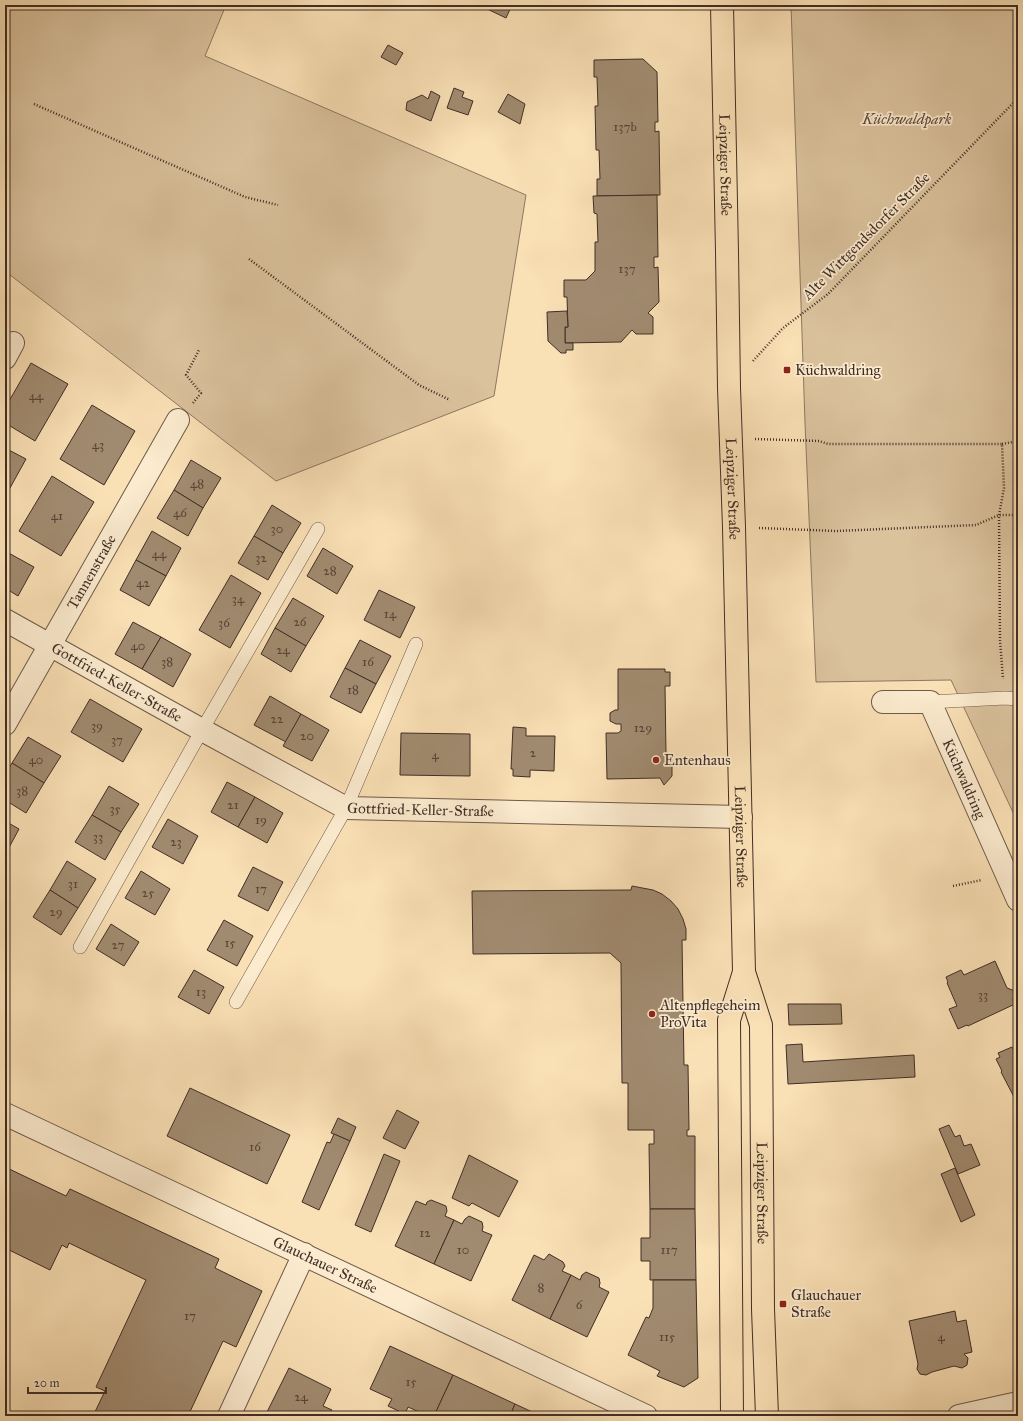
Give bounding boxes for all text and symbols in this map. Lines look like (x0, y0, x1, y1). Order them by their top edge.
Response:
park label: Küchwaldpark (862, 110, 952, 129)
street label: Leipziger Straße (715, 114, 735, 216)
house number: 137b (613, 119, 637, 135)
street label: Alte Wittgendsdorfer Straße (798, 169, 933, 304)
house number: 137 (618, 261, 636, 277)
place label: Küchwaldring (795, 361, 881, 379)
marker: Küchwaldring (782, 365, 792, 375)
house number: 44 (29, 388, 44, 404)
house number: 43 (92, 437, 104, 453)
street label: Leipziger Straße (722, 438, 743, 540)
house number: 48 (190, 476, 204, 492)
house number: 46 (173, 505, 187, 521)
house number: 41 (51, 508, 63, 524)
house number: 30 (271, 521, 283, 537)
street label: Tannenstraße (63, 531, 120, 612)
house number: 44 (152, 546, 167, 562)
house number: 32 (255, 550, 267, 566)
house number: 28 (323, 563, 337, 579)
house number: 42 (136, 575, 150, 591)
house number: 34 (232, 591, 245, 607)
house number: 14 (384, 606, 397, 622)
house number: 26 (293, 614, 307, 630)
house number: 36 (218, 615, 230, 631)
house number: 40 (131, 638, 145, 654)
street label: Gottfried-Keller-Straße (48, 639, 185, 726)
house number: 24 (276, 642, 291, 658)
house number: 38 (161, 654, 173, 670)
house number: 16 (362, 654, 374, 670)
house number: 18 (347, 682, 359, 698)
house number: 22 (271, 711, 284, 727)
house number: 39 (91, 718, 103, 734)
house number: 129 (634, 720, 652, 736)
house number: 20 (300, 728, 314, 744)
house number: 37 (111, 732, 123, 748)
street label: Küchwaldring (939, 736, 990, 822)
house number: 2 (530, 745, 537, 761)
house number: 4 (431, 747, 439, 763)
place label: Entenhaus (664, 751, 731, 769)
house number: 40 (29, 752, 43, 768)
marker: Entenhaus (651, 755, 661, 765)
house number: 38 (16, 783, 28, 799)
street label: Leipziger Straße (731, 786, 751, 888)
house number: 21 (227, 797, 239, 813)
street label: Gottfried-Keller-Straße (347, 799, 494, 820)
house number: 35 (109, 801, 121, 817)
house number: 19 (255, 812, 267, 828)
house number: 33 (93, 829, 103, 845)
house number: 23 (170, 834, 182, 850)
house number: 31 (68, 876, 78, 892)
house number: 17 (255, 881, 267, 897)
house number: 25 (142, 885, 154, 901)
house number: 29 (49, 904, 63, 920)
house number: 15 (224, 935, 236, 951)
house number: 27 (112, 937, 125, 953)
house number: 13 (196, 984, 206, 1000)
house number: 33 (978, 987, 988, 1003)
place label: Altenpflegeheim ProVita (659, 996, 761, 1031)
marker: Altenpflegeheim ProVita (647, 1009, 657, 1019)
house number: 16 (249, 1139, 261, 1155)
street label: Leipziger Straße (753, 1142, 772, 1244)
house number: 12 (419, 1225, 431, 1241)
street label: Glauchauer Straße (270, 1233, 380, 1297)
house number: 10 (457, 1242, 469, 1258)
house number: 117 (660, 1242, 678, 1258)
house number: 8 (538, 1280, 545, 1296)
place label: Glauchauer Straße (791, 1286, 862, 1321)
house number: 6 (576, 1297, 583, 1313)
marker: Glauchauer Straße (778, 1299, 788, 1309)
house number: 17 (184, 1308, 196, 1324)
house number: 115 (659, 1329, 675, 1345)
house number: 4 (937, 1329, 945, 1345)
scale bar (28, 1369, 106, 1395)
house number: 15 (405, 1374, 417, 1390)
text: 20 m (34, 1376, 60, 1390)
house number: 24 (294, 1389, 309, 1405)

